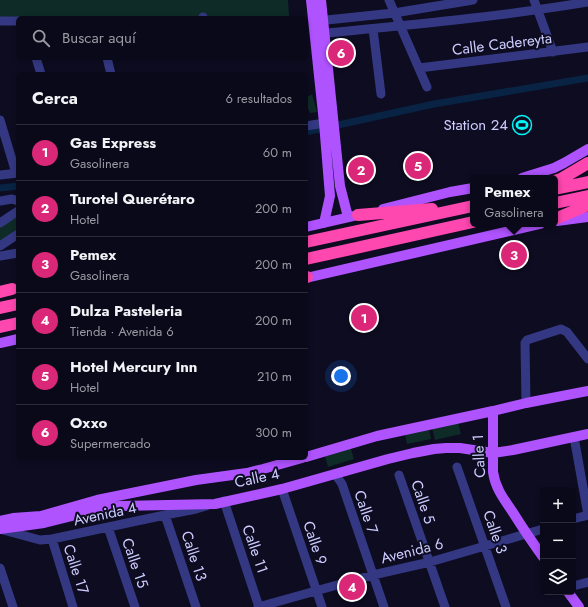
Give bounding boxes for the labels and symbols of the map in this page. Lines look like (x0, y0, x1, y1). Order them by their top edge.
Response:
street label: Calle Cadereyta (451, 27, 553, 61)
pin: 6 (328, 38, 354, 68)
place label: Station 24 (444, 114, 508, 136)
sports icon: Station 24 (511, 114, 533, 136)
pin: 5 (405, 151, 431, 181)
pin: 2 (348, 155, 374, 185)
pin: 3 (501, 240, 527, 270)
pin: 1 (351, 303, 377, 333)
your location (331, 366, 351, 386)
street label: Calle 1 (467, 434, 491, 478)
street label: Calle 4 (233, 462, 282, 493)
street label: Calle 5 (405, 477, 441, 527)
street label: Calle 7 (348, 487, 384, 537)
street label: Avenida 4 (71, 497, 139, 531)
street label: Calle 3 (477, 507, 513, 557)
street label: Calle 9 (297, 518, 333, 568)
street label: Calle 11 (236, 522, 274, 576)
street label: Calle 13 (176, 528, 212, 584)
street label: Avenida 6 (378, 533, 446, 569)
street label: Calle 15 (116, 535, 154, 591)
street label: Calle 17 (58, 541, 94, 597)
pin: 4 (339, 572, 365, 602)

